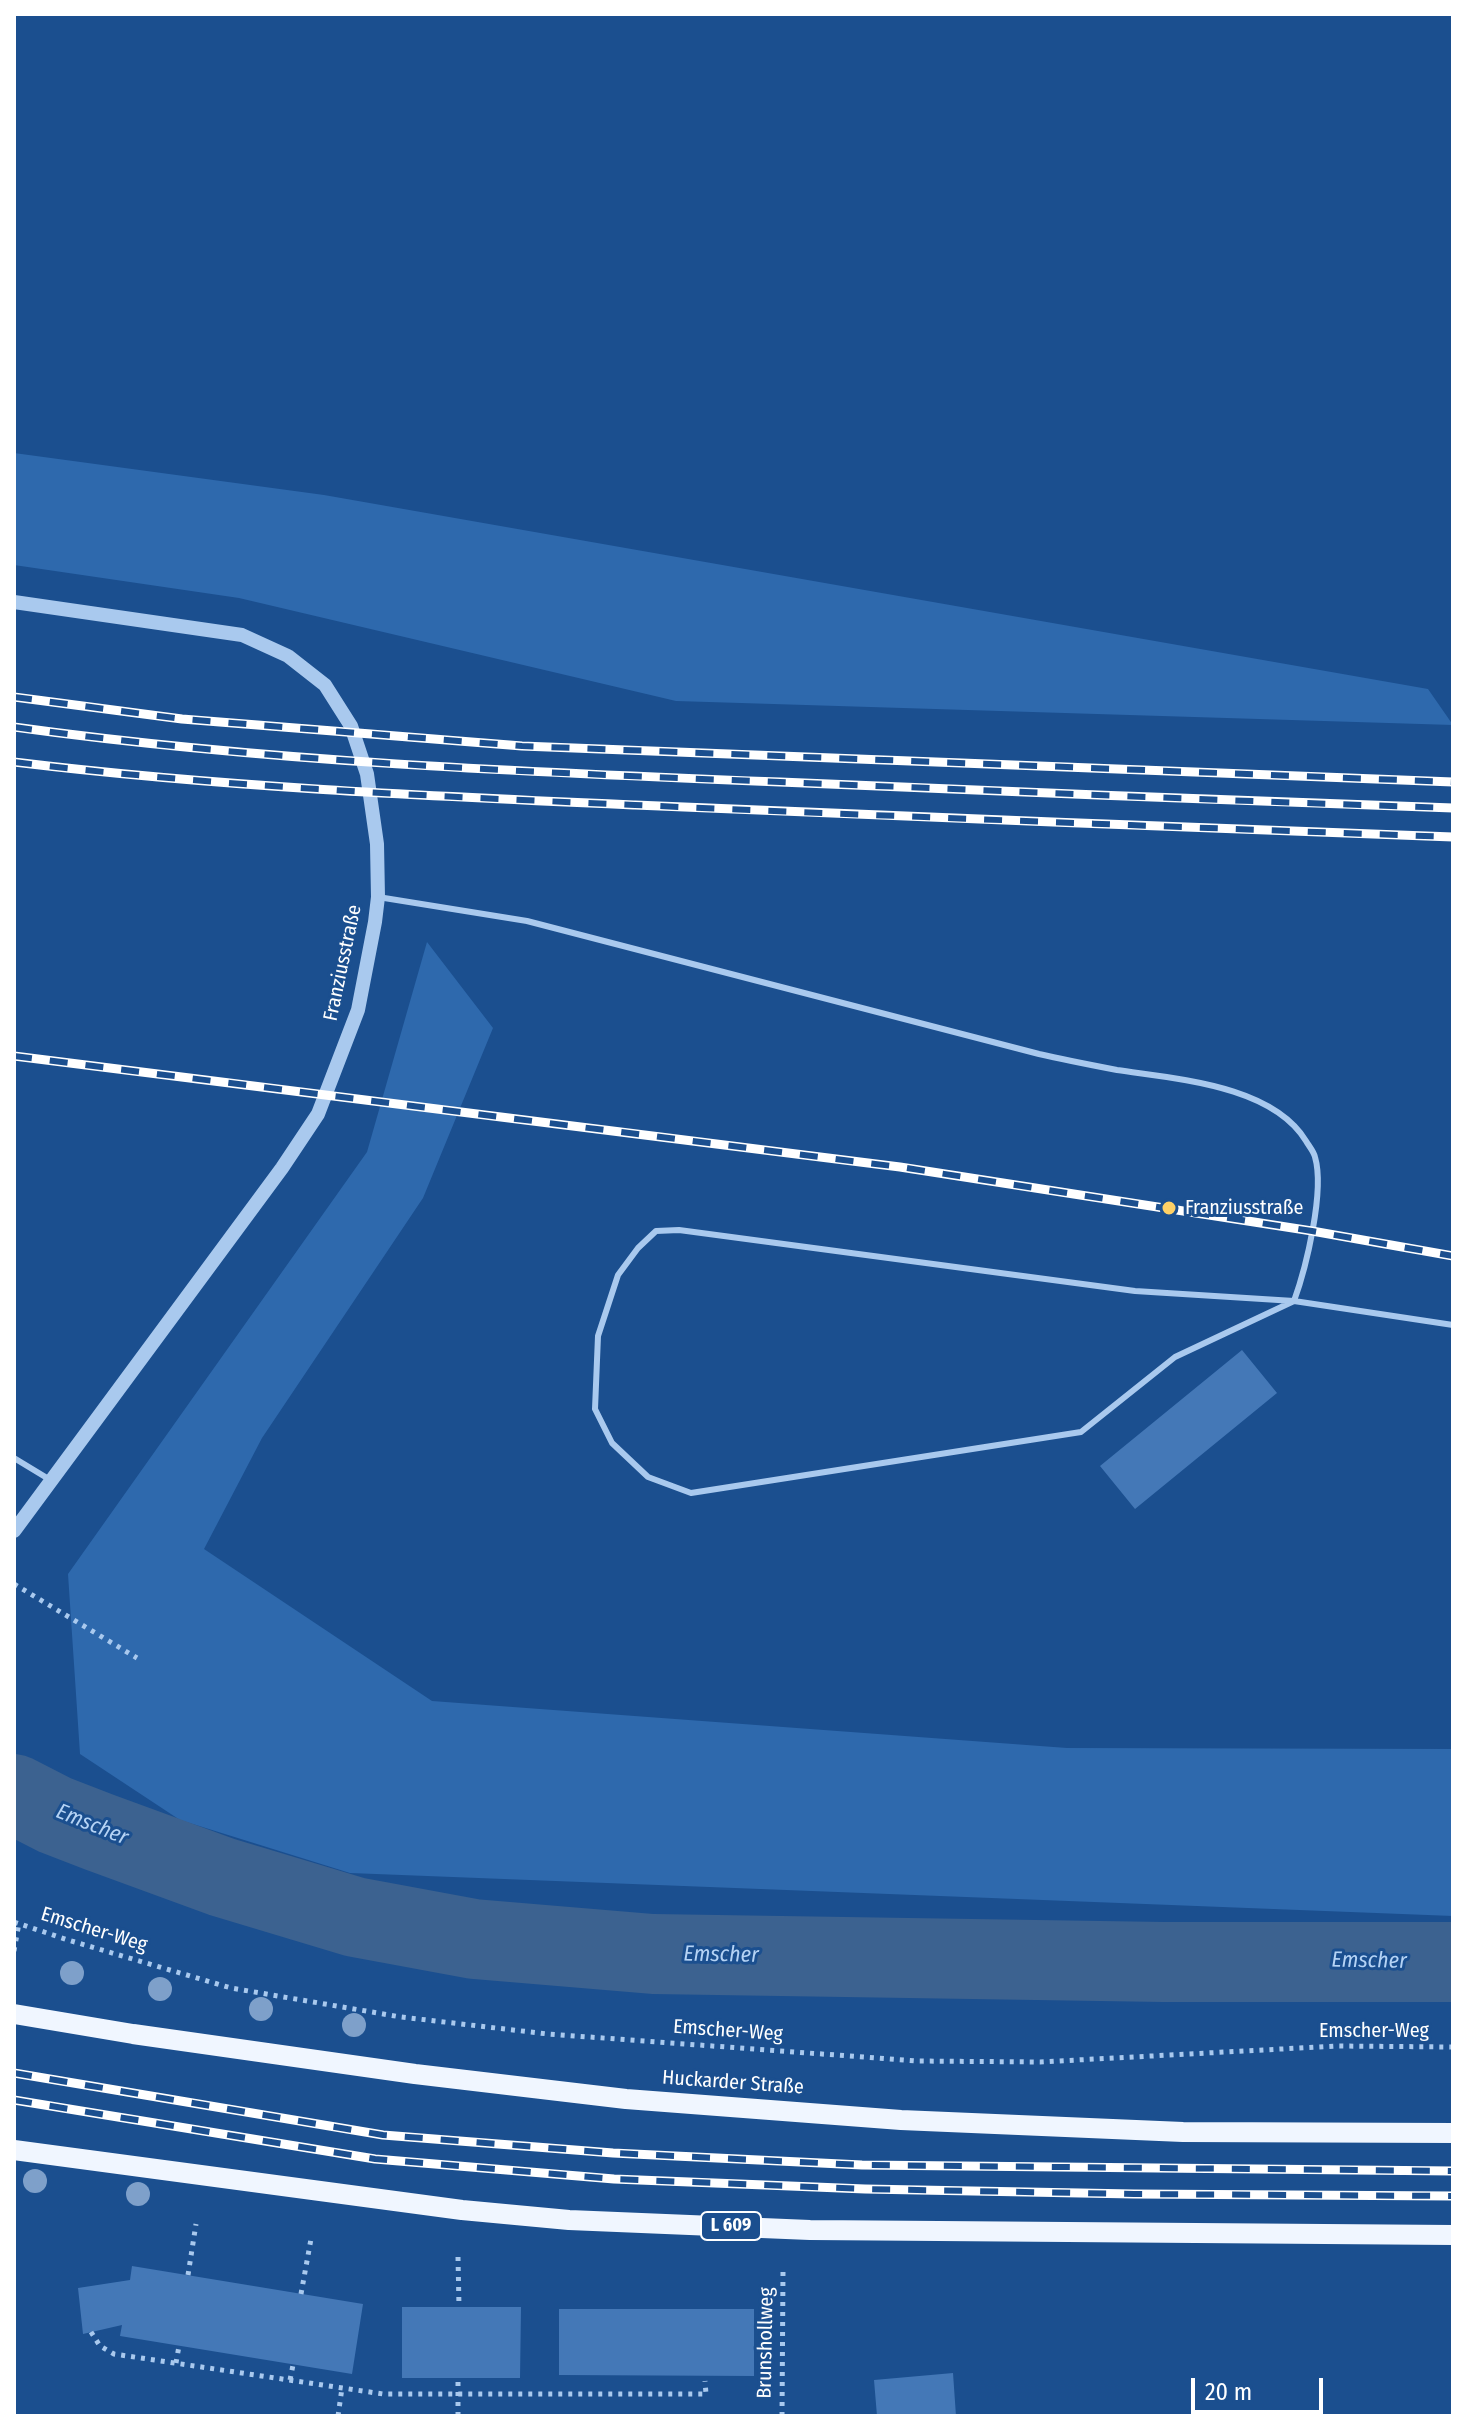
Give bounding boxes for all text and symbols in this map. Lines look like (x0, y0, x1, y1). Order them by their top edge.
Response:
street label: Franziusstraße (319, 903, 367, 1023)
place label: Franziusstraße (1185, 1196, 1303, 1220)
marker: Franziusstraße (1160, 1199, 1178, 1217)
water label: Emscher (52, 1799, 132, 1851)
street label: Emscher-Weg (38, 1902, 150, 1958)
water label: Emscher (683, 1941, 759, 1969)
water label: Emscher (1331, 1947, 1407, 1975)
street label: Emscher-Weg (672, 2015, 784, 2047)
street label: Emscher-Weg (1319, 2019, 1429, 2043)
street label: Huckarder Straße (661, 2066, 805, 2100)
road number: L 609 (701, 2212, 761, 2240)
street label: Brunshollweg (753, 2287, 779, 2399)
scale bar (1195, 2362, 1327, 2412)
text: 20 m (1205, 2378, 1252, 2406)

